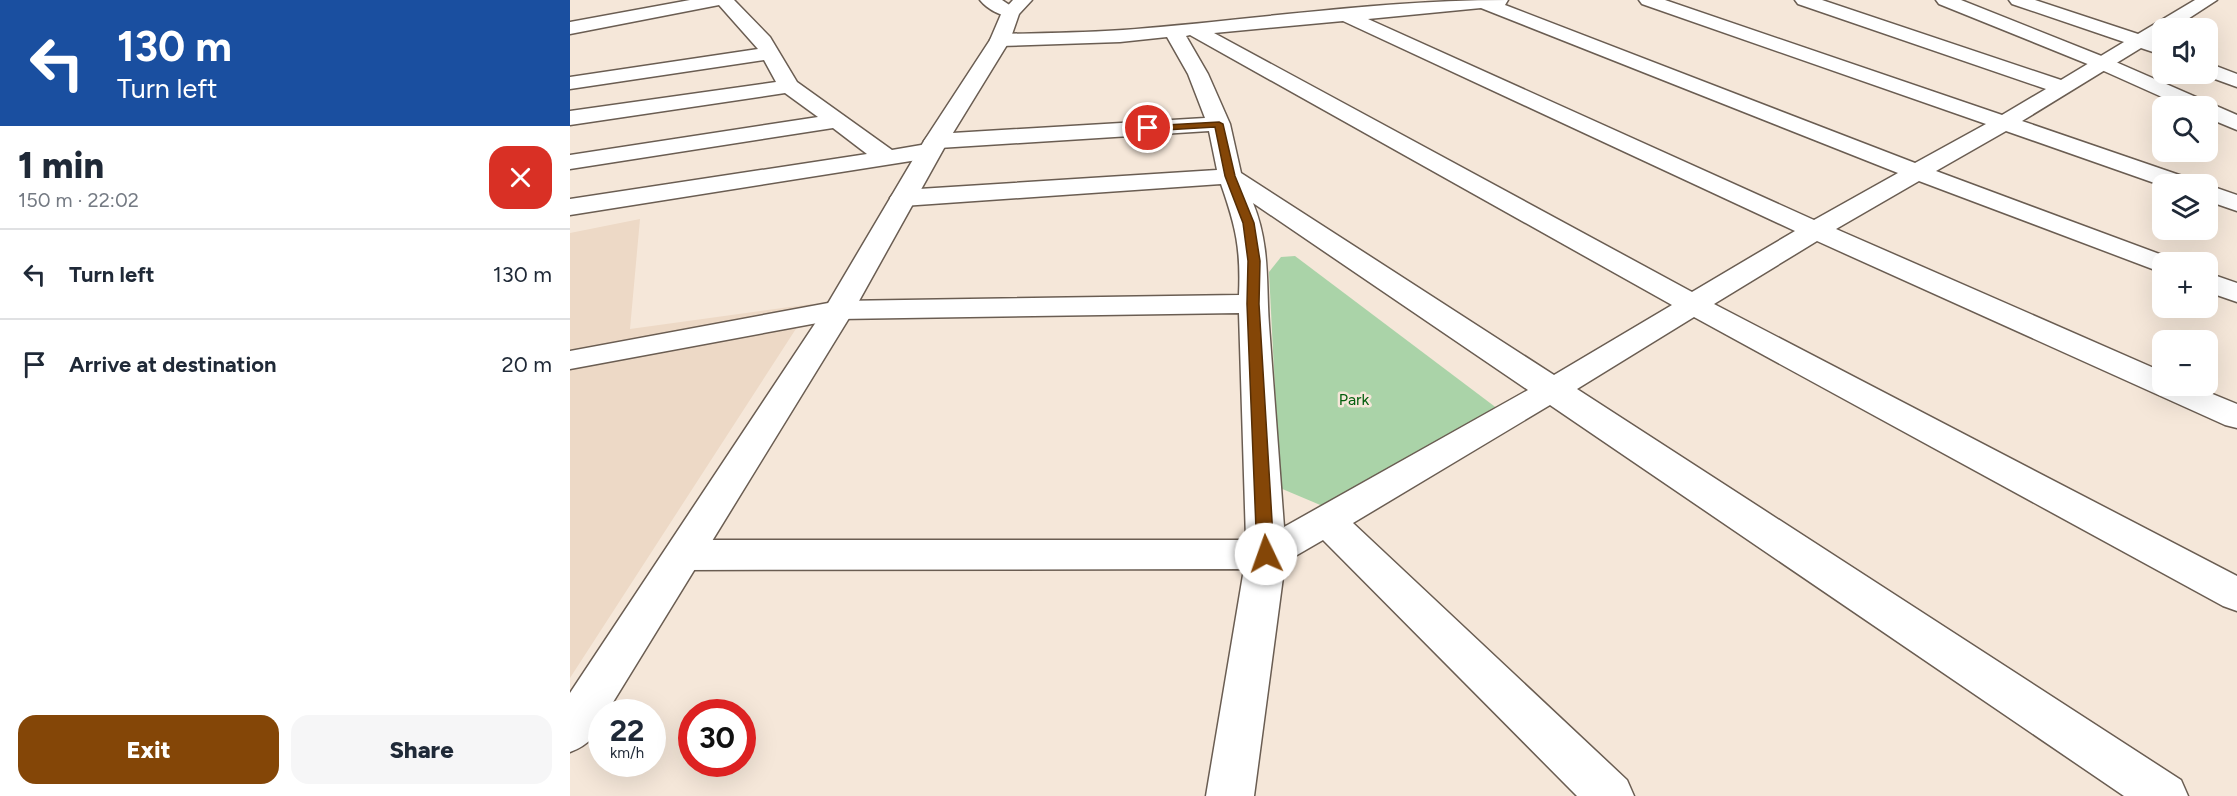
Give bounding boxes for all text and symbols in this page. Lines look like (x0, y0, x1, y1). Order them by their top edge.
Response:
map controls (2152, 18, 2218, 396)
button: sound (2152, 18, 2218, 84)
text: 130 m (117, 21, 232, 72)
icon: left (18, 24, 96, 102)
text: Turn left (117, 72, 217, 105)
button: search (2152, 96, 2218, 162)
pin (1122, 102, 1173, 153)
icon: arrive (1131, 111, 1164, 144)
text: 1 min (18, 144, 104, 187)
button: close (489, 146, 552, 209)
button: layers (2152, 174, 2218, 240)
text: 150 m · 22:02 (18, 188, 139, 212)
button: + (2152, 252, 2218, 318)
icon: left (18, 258, 51, 291)
text: Turn left (69, 261, 155, 288)
text: 130 m (493, 261, 552, 288)
button: − (2152, 330, 2218, 396)
icon: arrive (18, 348, 51, 381)
text: Arrive at destination (69, 351, 277, 378)
text: 20 m (501, 351, 552, 378)
park label: Park (1339, 390, 1369, 409)
position arrow (1234, 522, 1298, 586)
speed limit sign: 30 (678, 699, 756, 777)
text: 22 (610, 712, 644, 749)
button: Exit (18, 715, 279, 784)
button: Share (291, 715, 552, 784)
text: km/h (610, 744, 644, 762)

